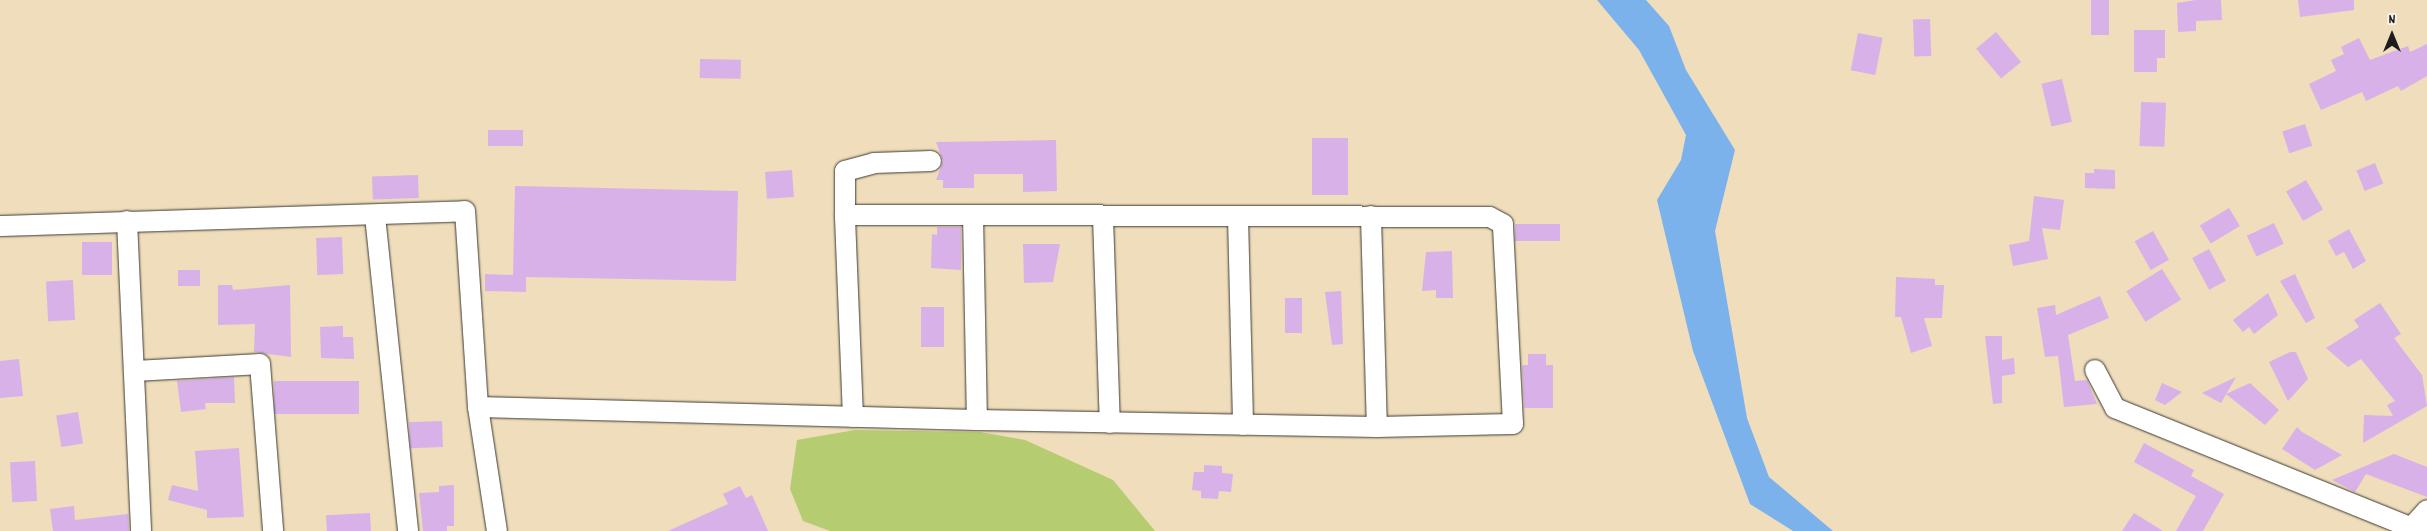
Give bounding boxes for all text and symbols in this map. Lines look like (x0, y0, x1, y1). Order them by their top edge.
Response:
north arrow (2367, 10, 2417, 60)
text: N (2389, 10, 2395, 30)

